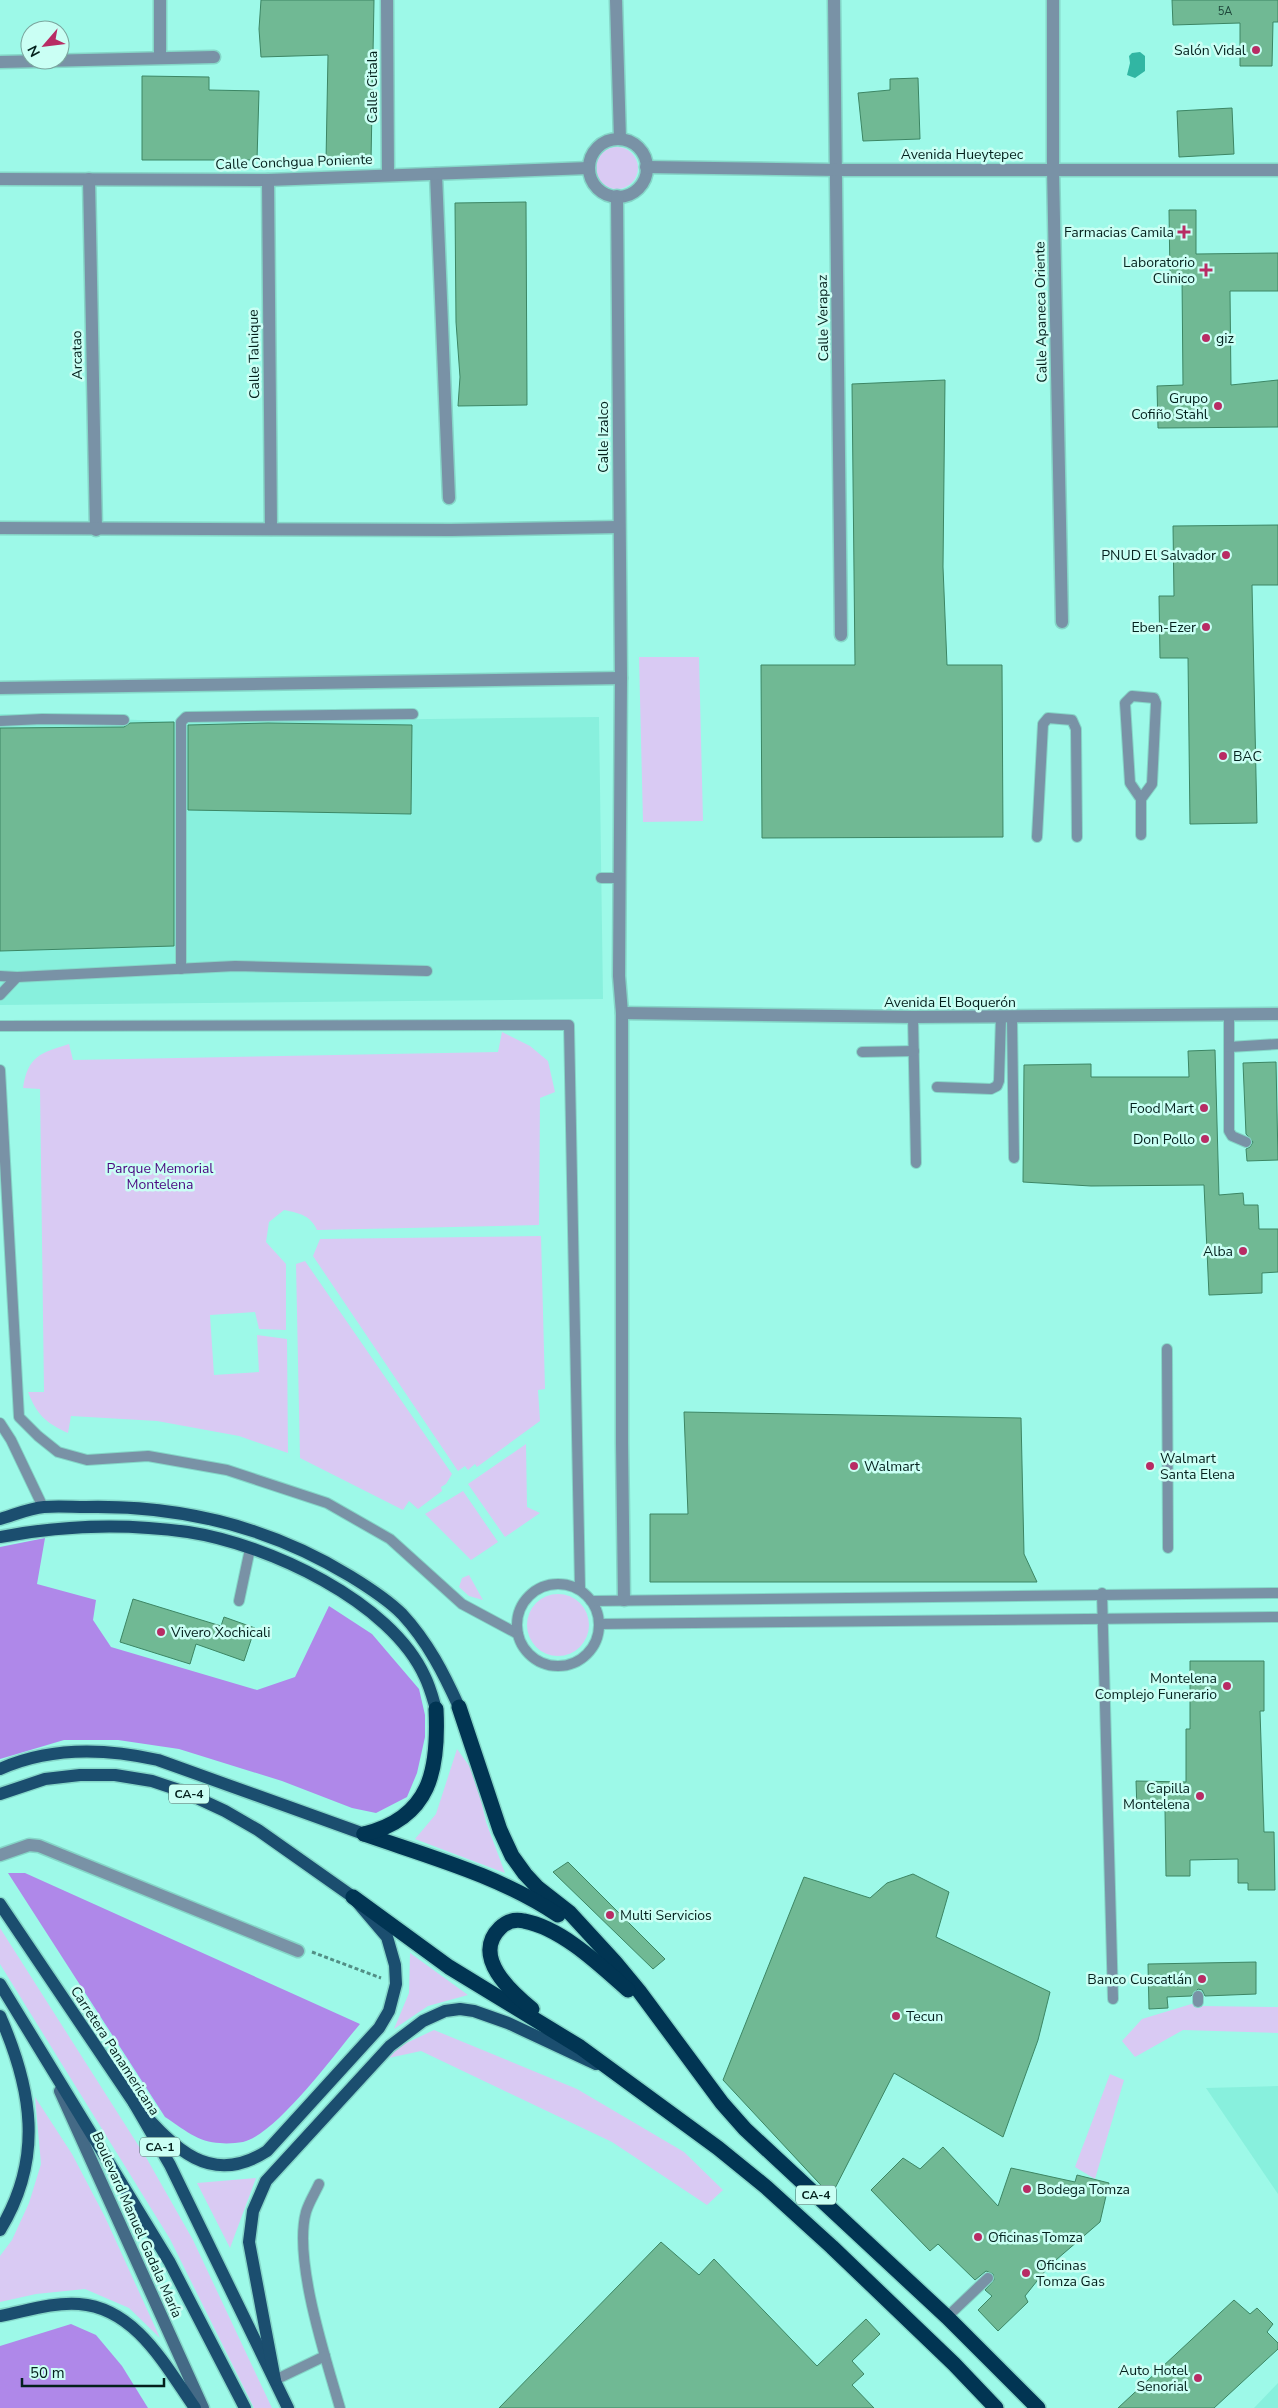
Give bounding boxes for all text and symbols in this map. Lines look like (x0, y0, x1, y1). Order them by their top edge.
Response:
house number: 5A (1218, 4, 1232, 19)
north arrow (20, 20, 70, 70)
place label: Salón Vidal (1174, 41, 1247, 60)
text: N (23, 42, 45, 60)
marker: Salón Vidal (1250, 44, 1262, 56)
street label: Calle Citala (363, 51, 382, 123)
street label: Avenida Hueytepec (901, 145, 1024, 164)
street label: Calle Conchgua Poniente (215, 150, 373, 174)
place label: Farmacias Camila (1064, 223, 1174, 242)
marker: Farmacias Camila (1178, 226, 1190, 238)
street label: Calle Apaneca Oriente (1030, 241, 1052, 383)
place label: Laboratorio Clinico (1123, 253, 1195, 288)
marker: Laboratorio Clinico (1199, 263, 1213, 277)
street label: Calle Verapaz (813, 274, 833, 361)
street label: Calle Talnique (244, 309, 264, 399)
place label: giz (1216, 329, 1234, 348)
street label: Arcatao (67, 330, 87, 380)
marker: giz (1200, 332, 1212, 344)
place label: Grupo Cofiño Stahl (1131, 389, 1209, 424)
marker: Grupo Cofiño Stahl (1212, 400, 1224, 412)
street label: Calle Izalco (594, 401, 613, 473)
place label: PNUD El Salvador (1101, 546, 1216, 565)
marker: PNUD El Salvador (1220, 549, 1232, 561)
place label: Eben-Ezer (1131, 618, 1196, 637)
marker: Eben-Ezer (1200, 621, 1212, 633)
place label: BAC (1233, 747, 1262, 766)
marker: BAC (1217, 750, 1229, 762)
street label: Avenida El Boquerón (884, 993, 1016, 1012)
place label: Food Mart (1130, 1099, 1194, 1118)
marker: Food Mart (1198, 1102, 1210, 1114)
place label: Don Pollo (1133, 1130, 1195, 1149)
marker: Don Pollo (1199, 1133, 1211, 1145)
park label: Parque Memorial Montelena (107, 1159, 214, 1194)
place label: Alba (1203, 1242, 1233, 1261)
marker: Alba (1237, 1245, 1249, 1257)
place label: Walmart Santa Elena (1160, 1449, 1235, 1484)
place label: Walmart (864, 1457, 920, 1476)
marker: Walmart (848, 1460, 860, 1472)
marker: Walmart Santa Elena (1144, 1460, 1156, 1472)
place label: Vivero Xochicali (170, 1623, 270, 1642)
marker: Vivero Xochicali (155, 1626, 167, 1638)
place label: Montelena Complejo Funerario (1095, 1669, 1217, 1704)
marker: Montelena Complejo Funerario (1221, 1680, 1233, 1692)
place label: Capilla Montelena (1123, 1779, 1190, 1814)
road number: CA-4 (169, 1785, 209, 1804)
marker: Capilla Montelena (1194, 1790, 1206, 1802)
place label: Multi Servicios (620, 1906, 712, 1925)
marker: Multi Servicios (604, 1909, 616, 1921)
place label: Banco Cuscatlán (1087, 1970, 1192, 1989)
marker: Banco Cuscatlán (1196, 1973, 1208, 1985)
street label: Carretera Panamericana (66, 1983, 164, 2119)
place label: Tecun (906, 2007, 943, 2026)
marker: Tecun (890, 2010, 902, 2022)
street label: Boulevard Manuel Gadala María (87, 2129, 187, 2321)
road number: CA-1 (140, 2138, 180, 2156)
place label: Bodega Tomza (1037, 2180, 1130, 2199)
marker: Bodega Tomza (1021, 2183, 1033, 2195)
road number: CA-4 (796, 2186, 836, 2204)
place label: Oficinas Tomza (988, 2228, 1083, 2247)
marker: Oficinas Tomza (972, 2231, 984, 2243)
place label: Oficinas Tomza Gas (1036, 2256, 1105, 2291)
marker: Oficinas Tomza Gas (1020, 2267, 1032, 2279)
scale bar (22, 2356, 165, 2388)
place label: Auto Hotel Senorial (1119, 2361, 1189, 2396)
text: 50 m (30, 2363, 65, 2383)
marker: Auto Hotel Senorial (1192, 2372, 1204, 2384)

